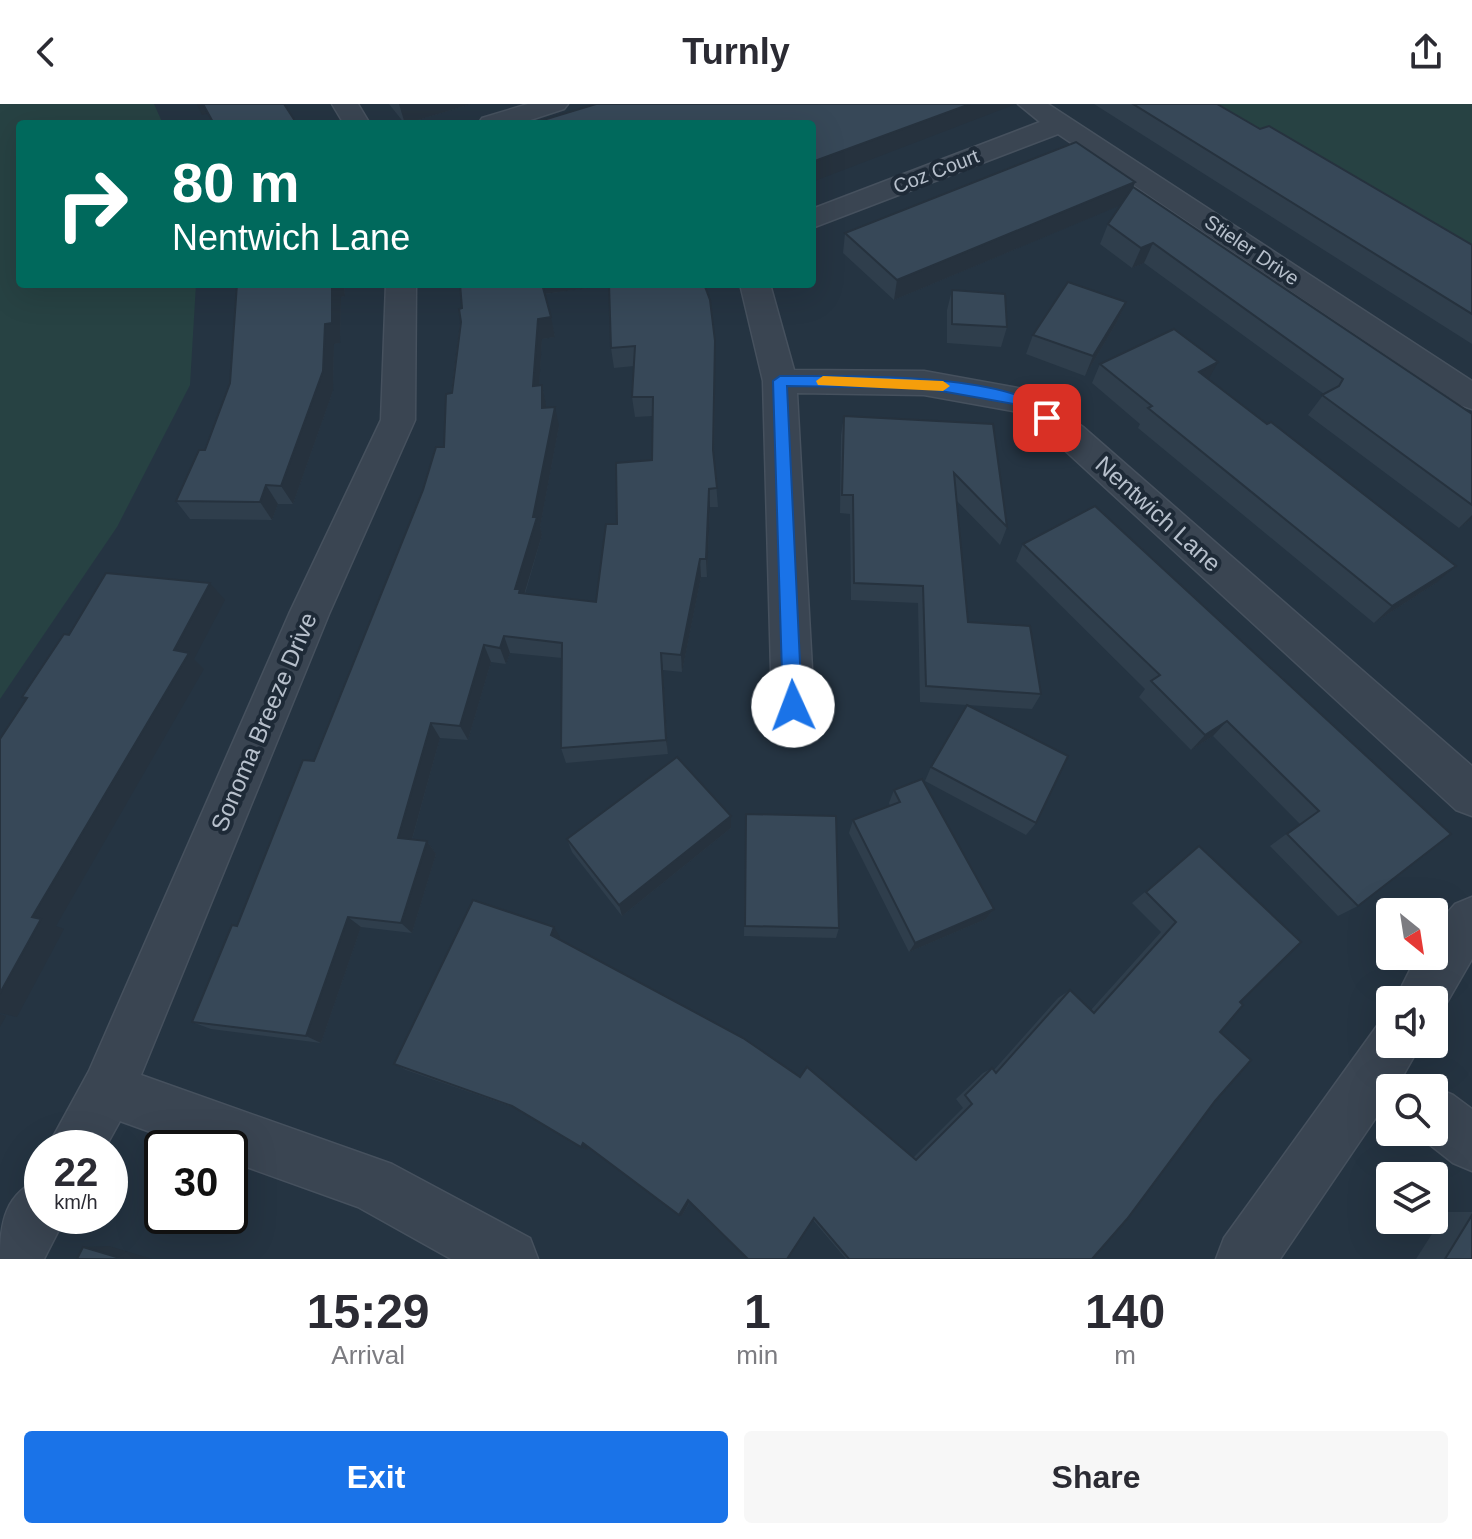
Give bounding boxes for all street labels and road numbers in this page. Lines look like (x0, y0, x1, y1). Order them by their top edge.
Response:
street label: Coz Court (890, 144, 982, 197)
street label: Stieler Drive (1201, 210, 1303, 290)
street label: Nentwich Lane (1090, 450, 1226, 577)
street label: Sonoma Breeze Drive (205, 608, 322, 835)

